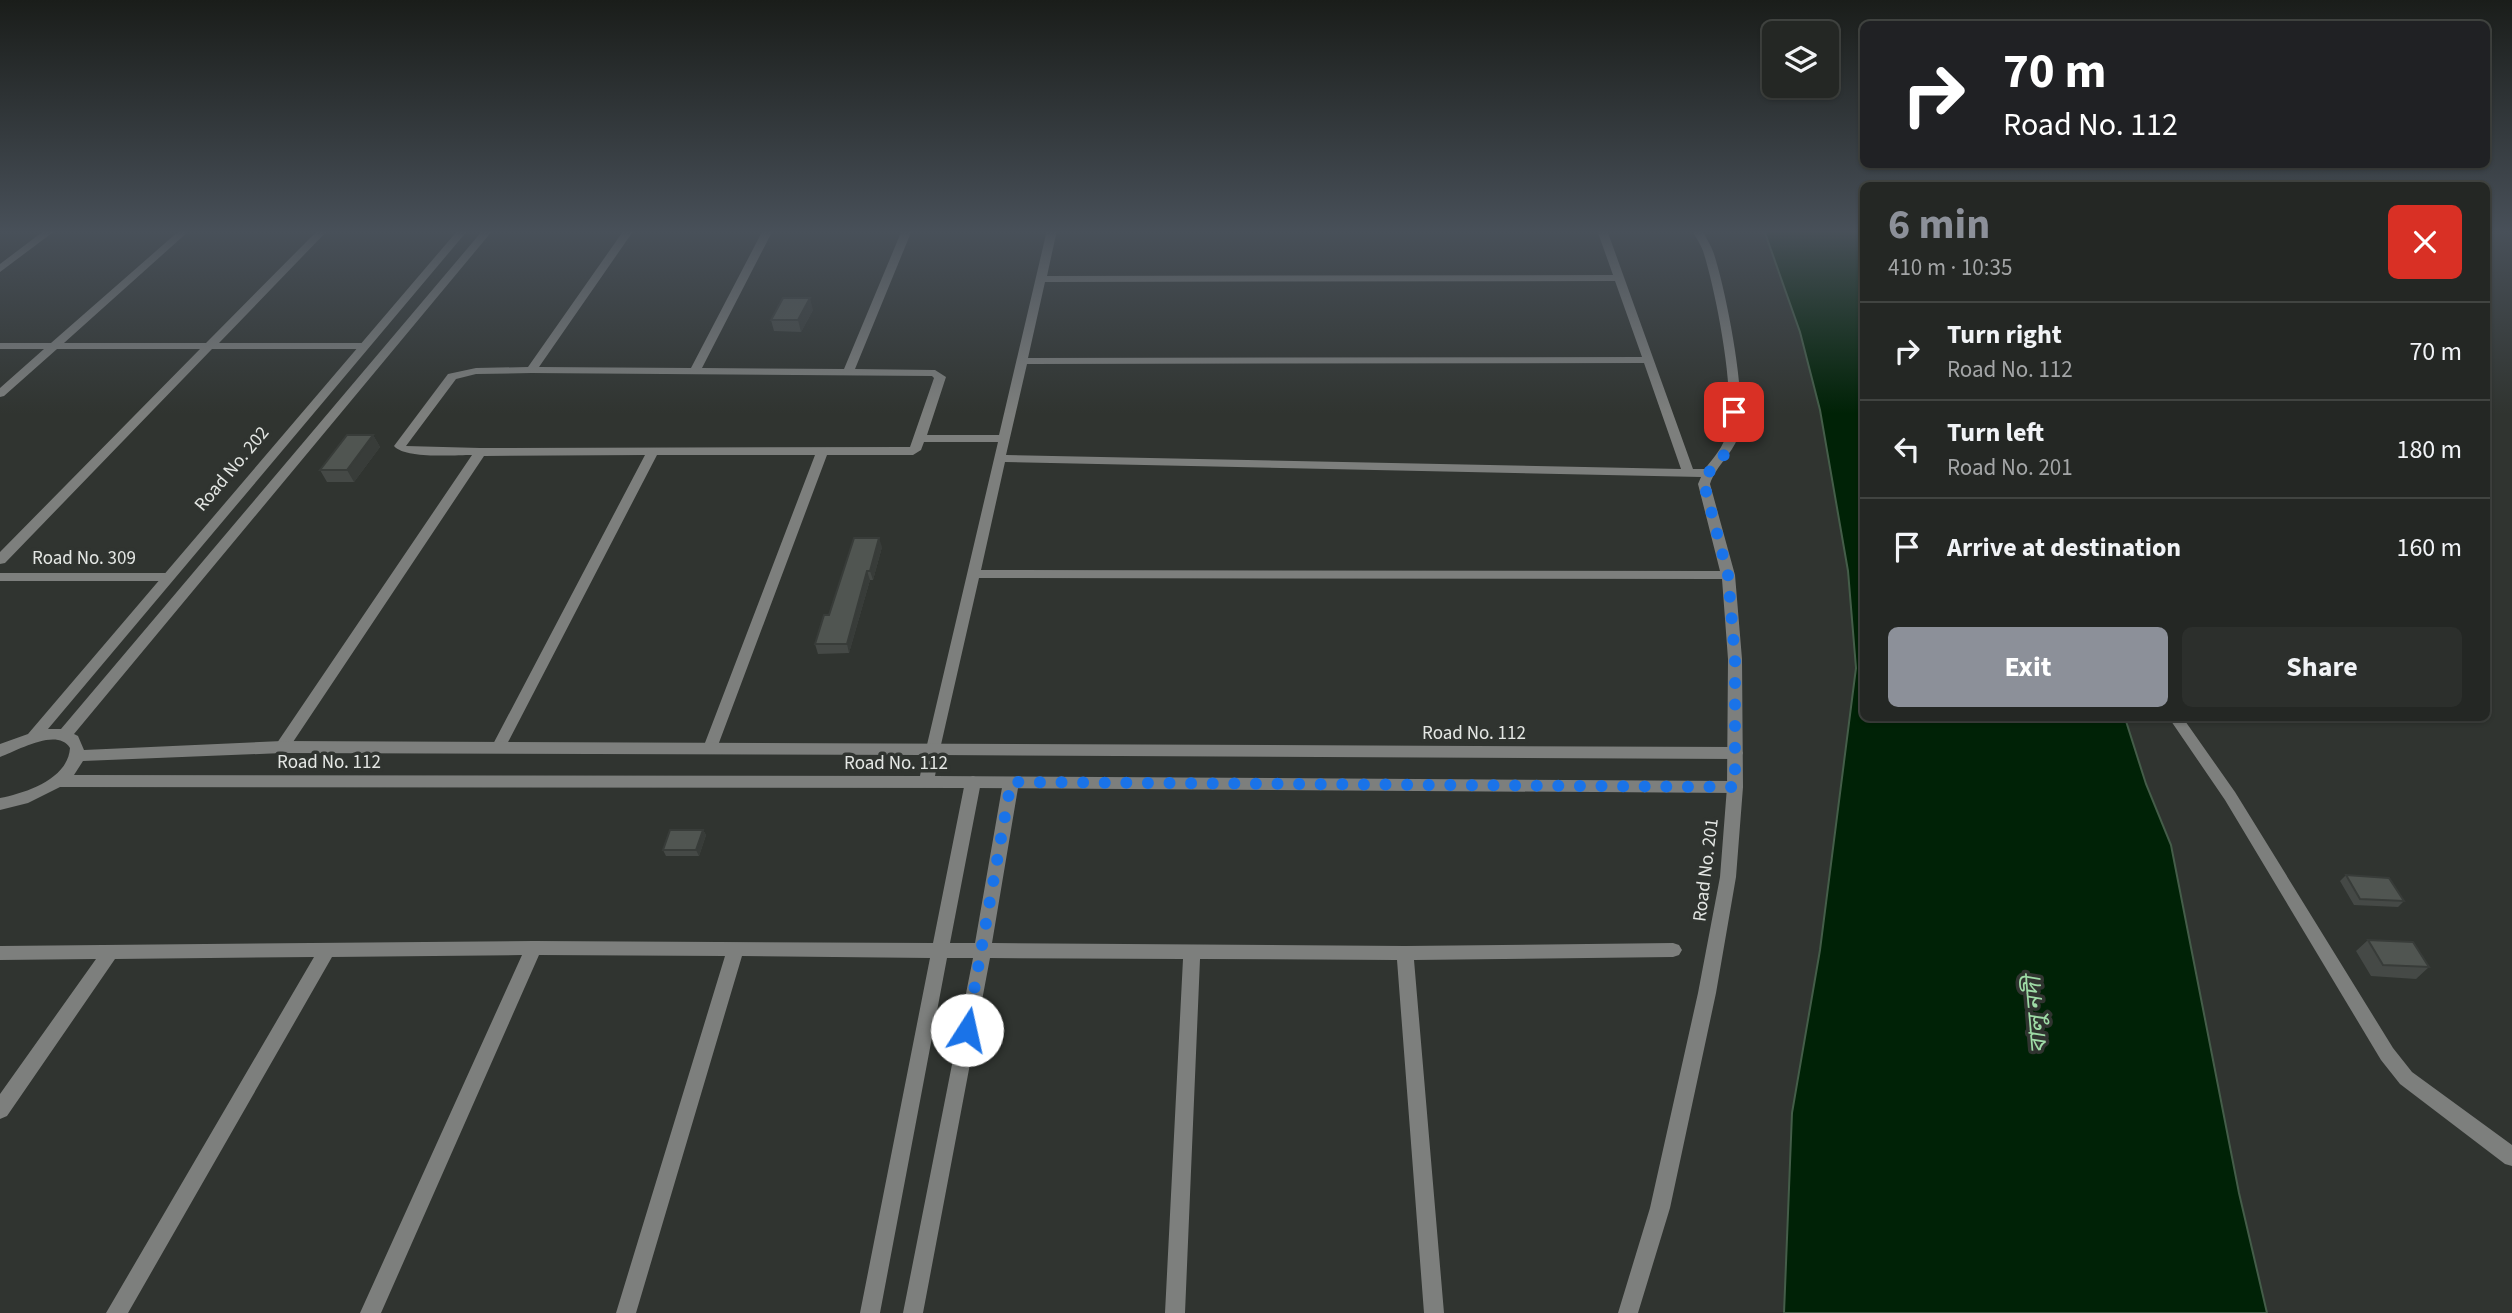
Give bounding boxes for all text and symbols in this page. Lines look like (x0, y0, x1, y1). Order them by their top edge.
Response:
map controls (1762, 21, 1839, 98)
button: layers (1762, 21, 1839, 98)
text: 70 m (2003, 37, 2107, 107)
icon: right (1888, 49, 1979, 140)
text: Road No. 112 (2003, 102, 2178, 148)
text: 6 min (1888, 195, 1990, 255)
button: close (2388, 205, 2462, 279)
text: 410 m · 10:35 (1888, 251, 2012, 284)
text: Turn right (1947, 316, 2062, 353)
icon: right (1888, 332, 1926, 370)
text: 70 m (2409, 333, 2462, 370)
text: Road No. 112 (1947, 353, 2073, 386)
pin (1704, 382, 1764, 442)
icon: arrive (1715, 393, 1753, 431)
text: Turn left (1947, 414, 2044, 451)
street label: Road No. 202 (188, 421, 276, 517)
icon: left (1888, 430, 1926, 468)
text: 180 m (2396, 431, 2462, 468)
text: Road No. 201 (1947, 451, 2073, 484)
icon: arrive (1888, 528, 1926, 566)
text: Arrive at destination (1947, 529, 2181, 566)
text: 160 m (2396, 529, 2462, 566)
street label: Road No. 309 (32, 545, 136, 572)
button: Exit (1888, 627, 2168, 707)
button: Share (2182, 627, 2462, 707)
street label: Road No. 112 (1422, 720, 1526, 747)
street label: Road No. 112 (277, 749, 381, 776)
street label: Road No. 112 (844, 750, 948, 777)
street label: Road No. 201 (1686, 817, 1726, 923)
water label: বালু নদী (2015, 970, 2057, 1055)
position arrow (930, 993, 1004, 1067)

